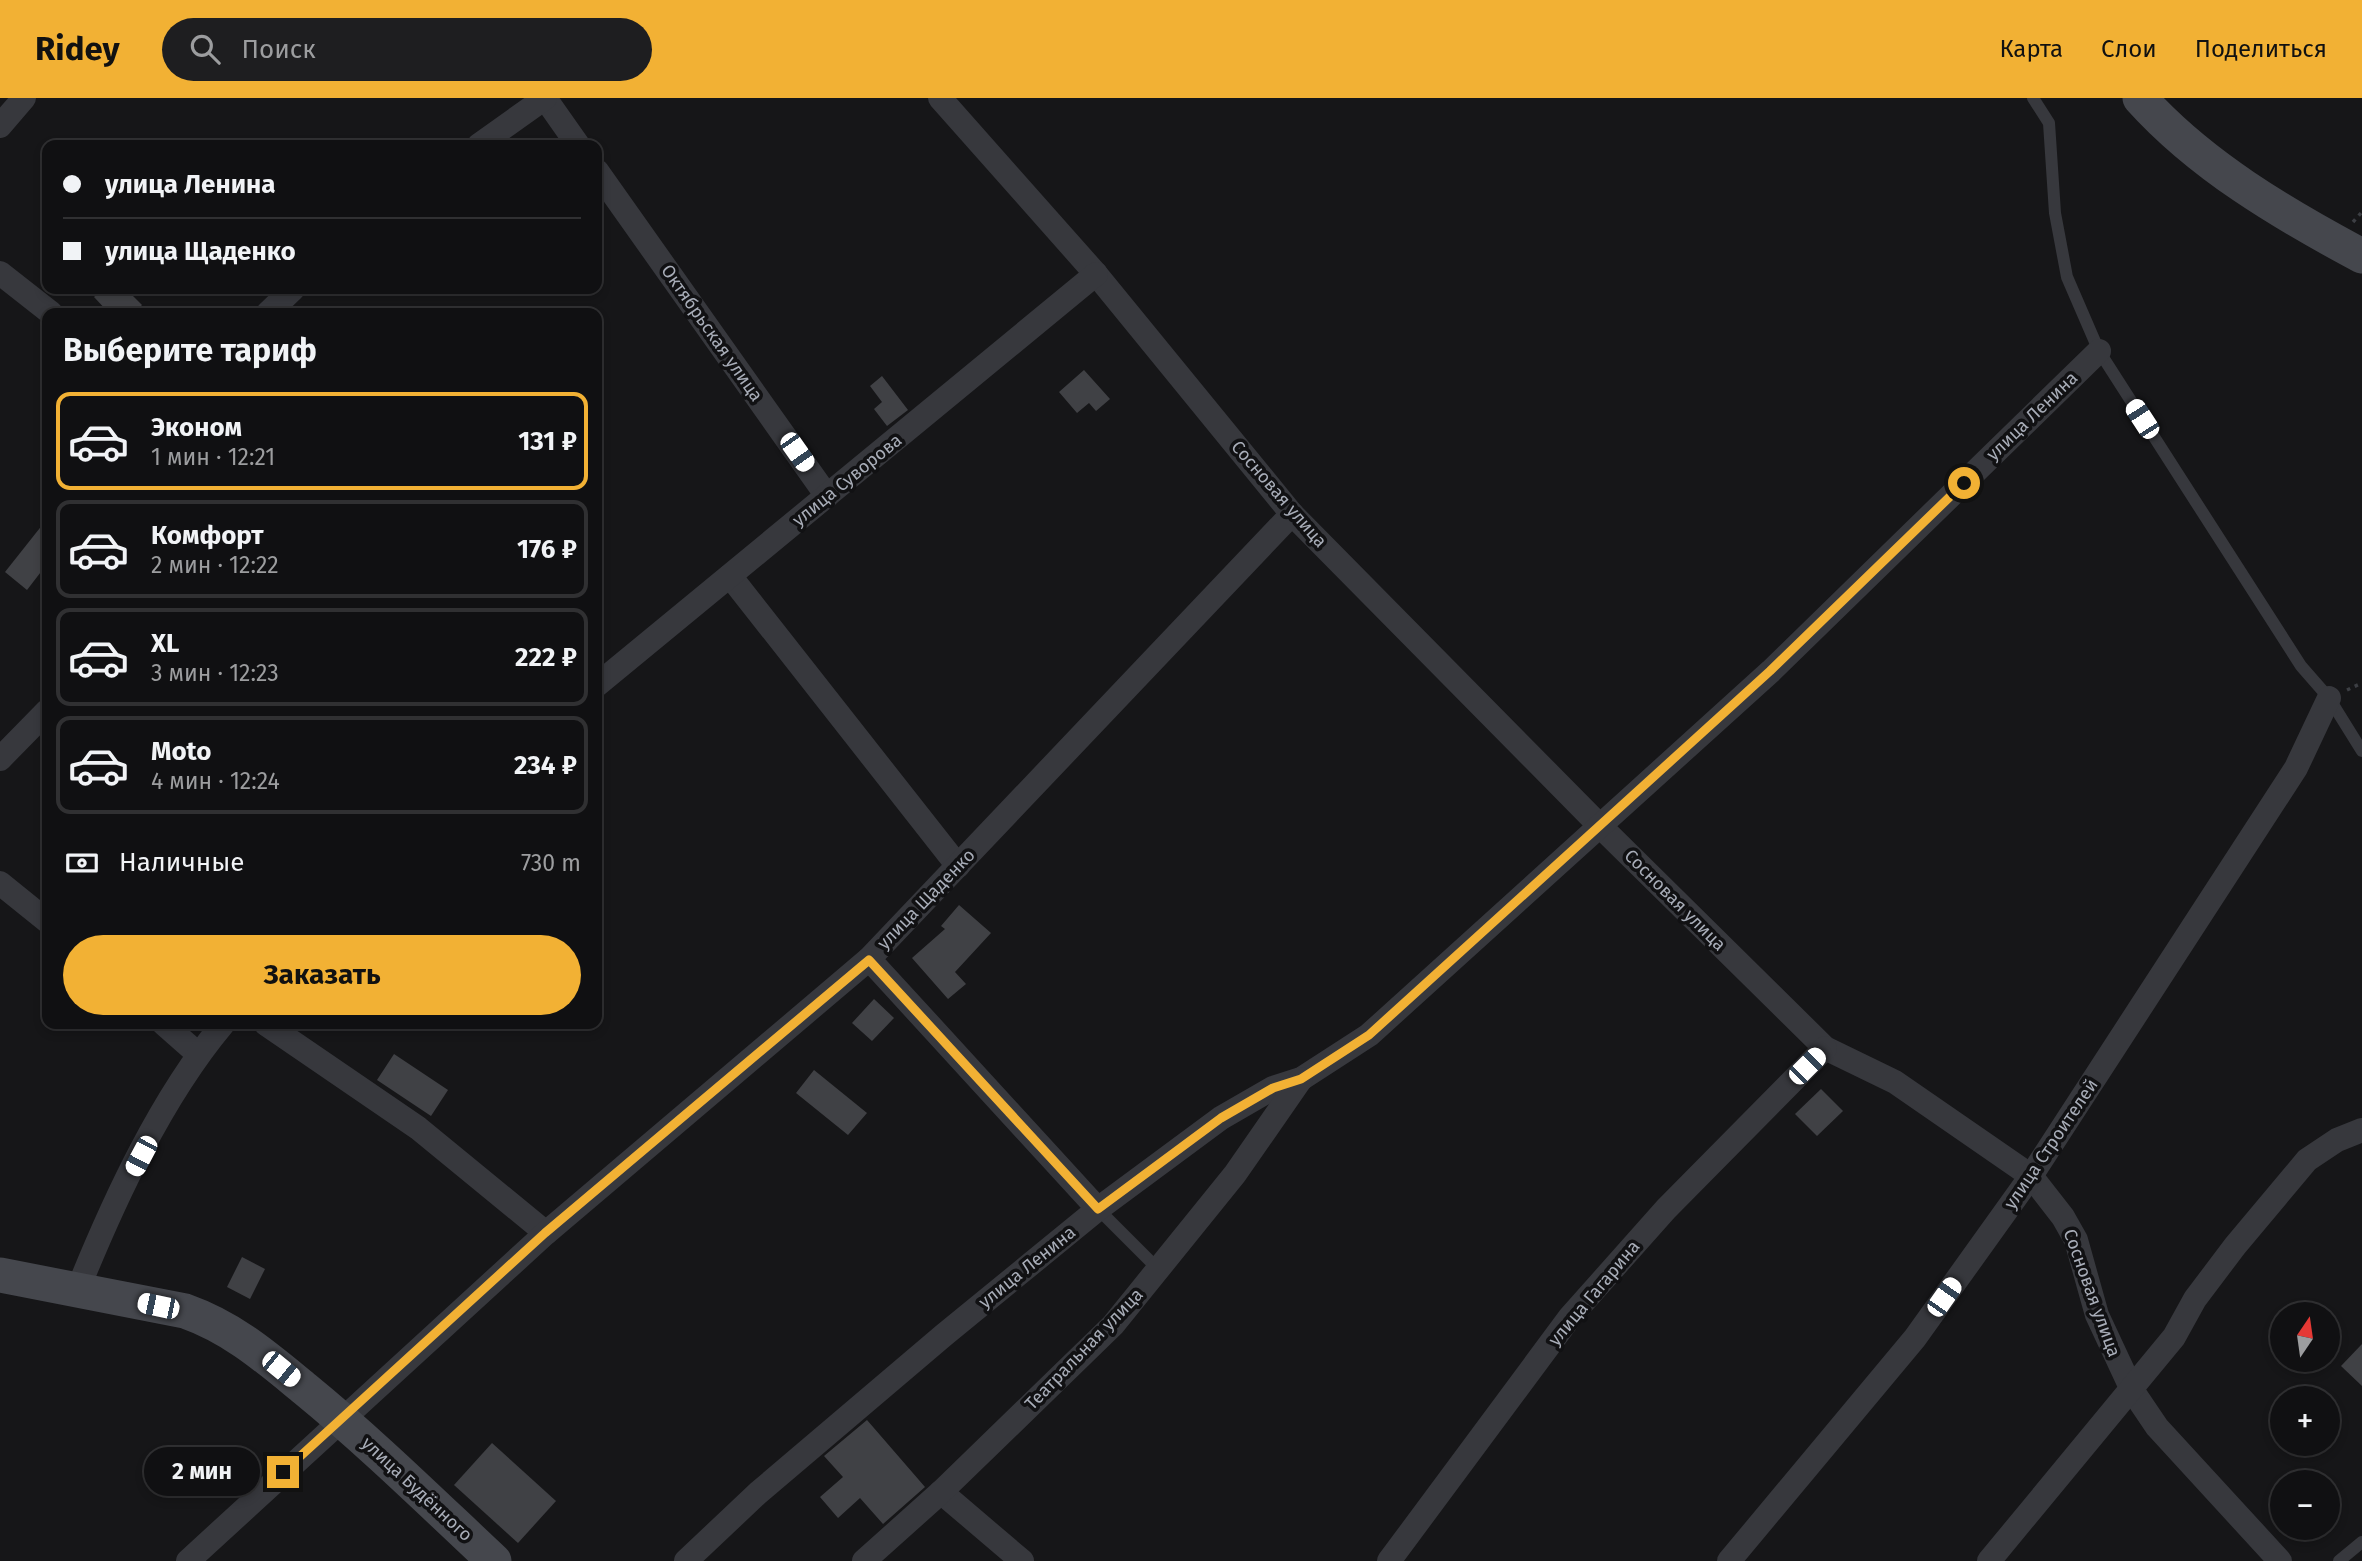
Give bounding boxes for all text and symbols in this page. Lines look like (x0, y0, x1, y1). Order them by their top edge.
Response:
search box (162, 18, 652, 81)
text: Ridey (35, 29, 120, 69)
icon: search (186, 30, 224, 68)
text: Поиск (242, 34, 316, 65)
text: Карта (1999, 35, 2063, 63)
text: Слои (2101, 35, 2157, 63)
text: Поделиться (2195, 35, 2327, 63)
text: улица Ленина (105, 169, 276, 200)
text: улица Щаденко (105, 236, 296, 267)
street label: Октябрьская улица (656, 260, 768, 406)
text: Выберите тариф (63, 331, 317, 369)
street label: улица Ленина (1982, 367, 2082, 465)
car (2122, 396, 2163, 442)
icon: car (67, 410, 130, 473)
text: Эконом (151, 412, 242, 443)
text: 131 ₽ (518, 426, 577, 457)
car (777, 429, 818, 475)
street label: улица Суворова (788, 429, 906, 531)
street label: Сосновая улица (1227, 436, 1331, 552)
text: 1 мин · 12:21 (151, 443, 275, 471)
route start (1948, 467, 1980, 499)
icon: car (67, 518, 130, 581)
text: Комфорт (151, 520, 264, 551)
text: 176 ₽ (517, 534, 577, 565)
text: 2 мин · 12:22 (151, 551, 279, 579)
icon: car (67, 626, 130, 689)
text: XL (151, 628, 179, 659)
text: 222 ₽ (515, 642, 577, 673)
text: 3 мин · 12:23 (151, 659, 279, 687)
icon: car (67, 734, 130, 797)
text: Moto (151, 736, 211, 767)
text: 234 ₽ (514, 750, 577, 781)
text: 4 мин · 12:24 (151, 767, 280, 795)
icon: cash (63, 844, 101, 882)
street label: улица Щаденко (872, 844, 980, 954)
street label: Сосновая улица (1620, 845, 1730, 955)
text: Наличные (119, 847, 244, 878)
text: 730 m (521, 849, 581, 877)
button: Заказать (63, 935, 581, 1015)
car (1785, 1044, 1830, 1088)
street label: улица Строителей (1999, 1075, 2103, 1213)
car (122, 1133, 161, 1179)
street label: улица Ленина (974, 1221, 1080, 1313)
street label: Сосновая улица (2059, 1226, 2125, 1360)
street label: улица Гагарина (1544, 1236, 1644, 1350)
car (1924, 1274, 1965, 1320)
street label: Театральная улица (1020, 1284, 1148, 1414)
car (136, 1291, 181, 1321)
north arrow (2270, 1302, 2340, 1372)
map controls (2270, 1302, 2340, 1540)
car (259, 1348, 304, 1390)
button: + (2270, 1386, 2340, 1456)
street label: улица Будённого (357, 1432, 477, 1546)
callout: 2 мин (143, 1448, 258, 1496)
route end (267, 1456, 299, 1488)
text: 2 мин (172, 1457, 232, 1485)
button: − (2270, 1470, 2340, 1540)

